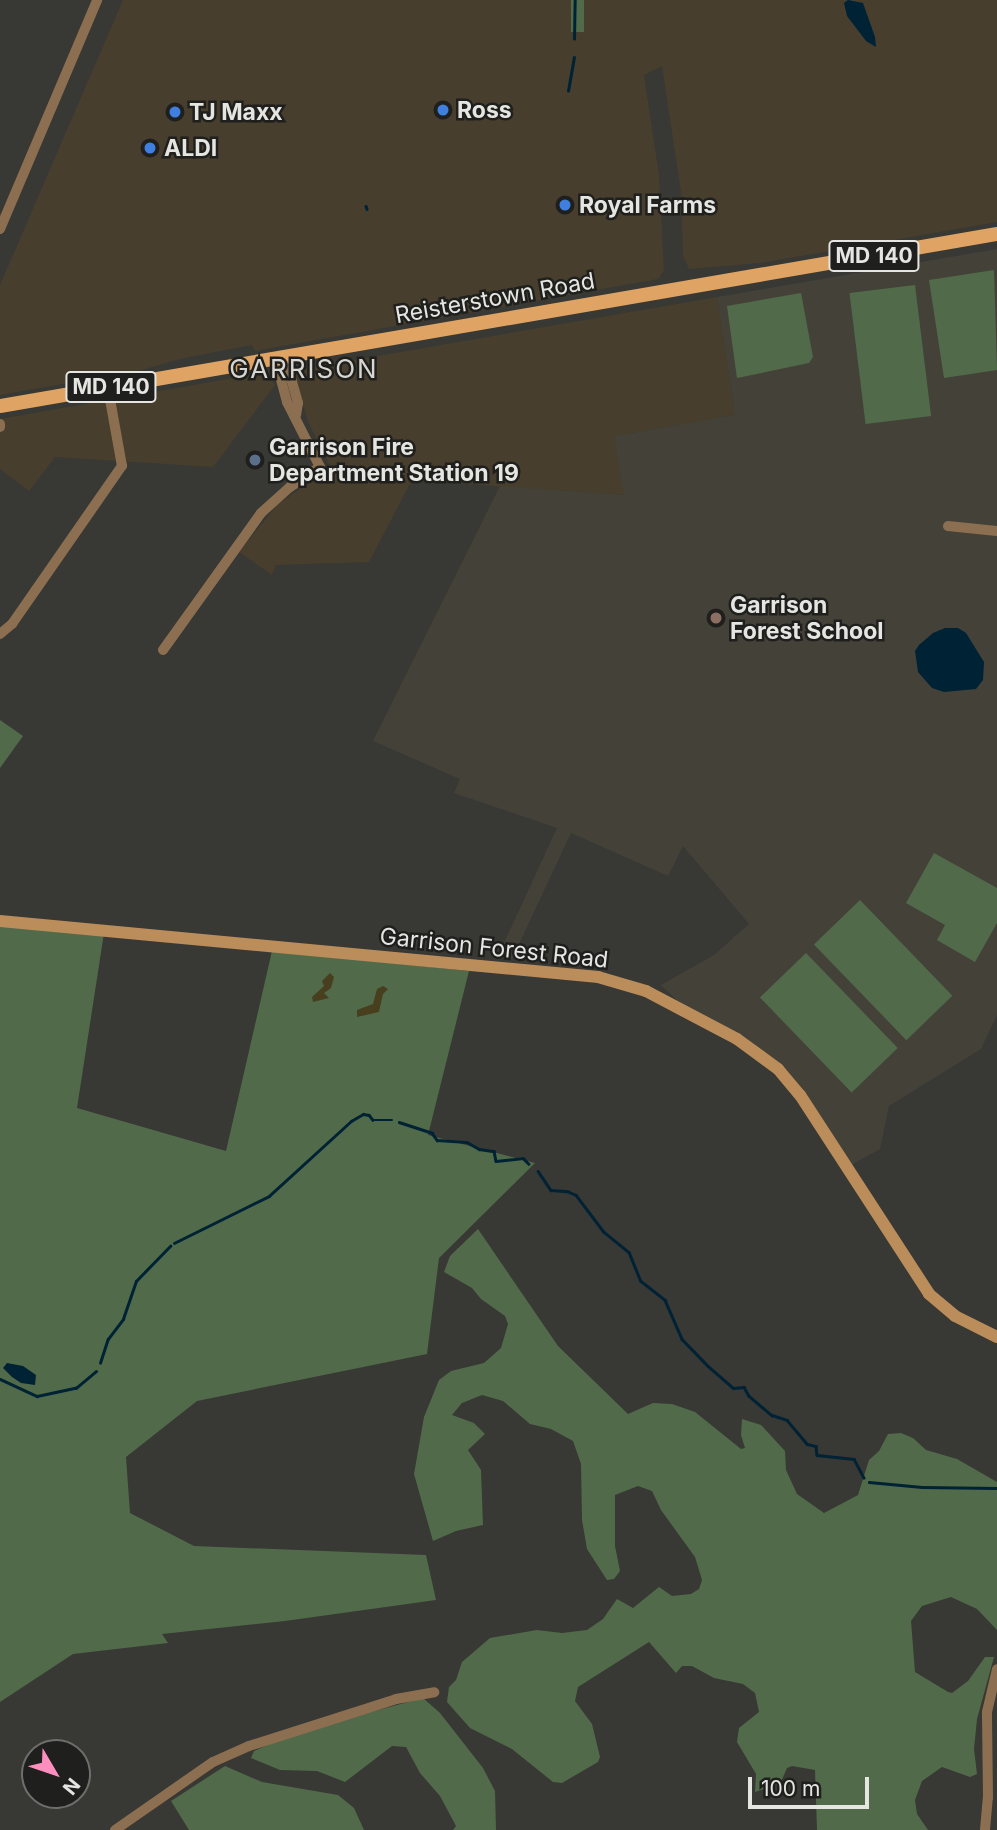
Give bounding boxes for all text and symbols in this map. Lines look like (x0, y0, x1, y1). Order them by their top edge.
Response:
place label: Ross (457, 96, 512, 124)
place label: TJ Maxx (189, 98, 283, 126)
marker: Ross (435, 102, 451, 118)
marker: TJ Maxx (167, 104, 183, 120)
place label: ALDI (164, 134, 217, 162)
marker: ALDI (142, 140, 158, 156)
place label: Royal Farms (579, 191, 716, 219)
marker: Royal Farms (557, 197, 573, 213)
road number: MD 140 (827, 238, 921, 274)
street label: Reisterstown Road (393, 267, 597, 329)
district label: GARRISON (230, 353, 378, 385)
road number: MD 140 (64, 370, 158, 404)
place label: Garrison Fire Department Station 19 (269, 433, 519, 487)
marker: Garrison Fire Department Station 19 (247, 452, 263, 468)
place label: Garrison Forest School (730, 591, 884, 645)
marker: Garrison Forest School (708, 610, 724, 626)
street label: Garrison Forest Road (378, 922, 610, 974)
north arrow (21, 1739, 91, 1809)
scale bar (752, 1764, 873, 1808)
text: N (58, 1773, 85, 1799)
text: 100 m (761, 1776, 820, 1801)

